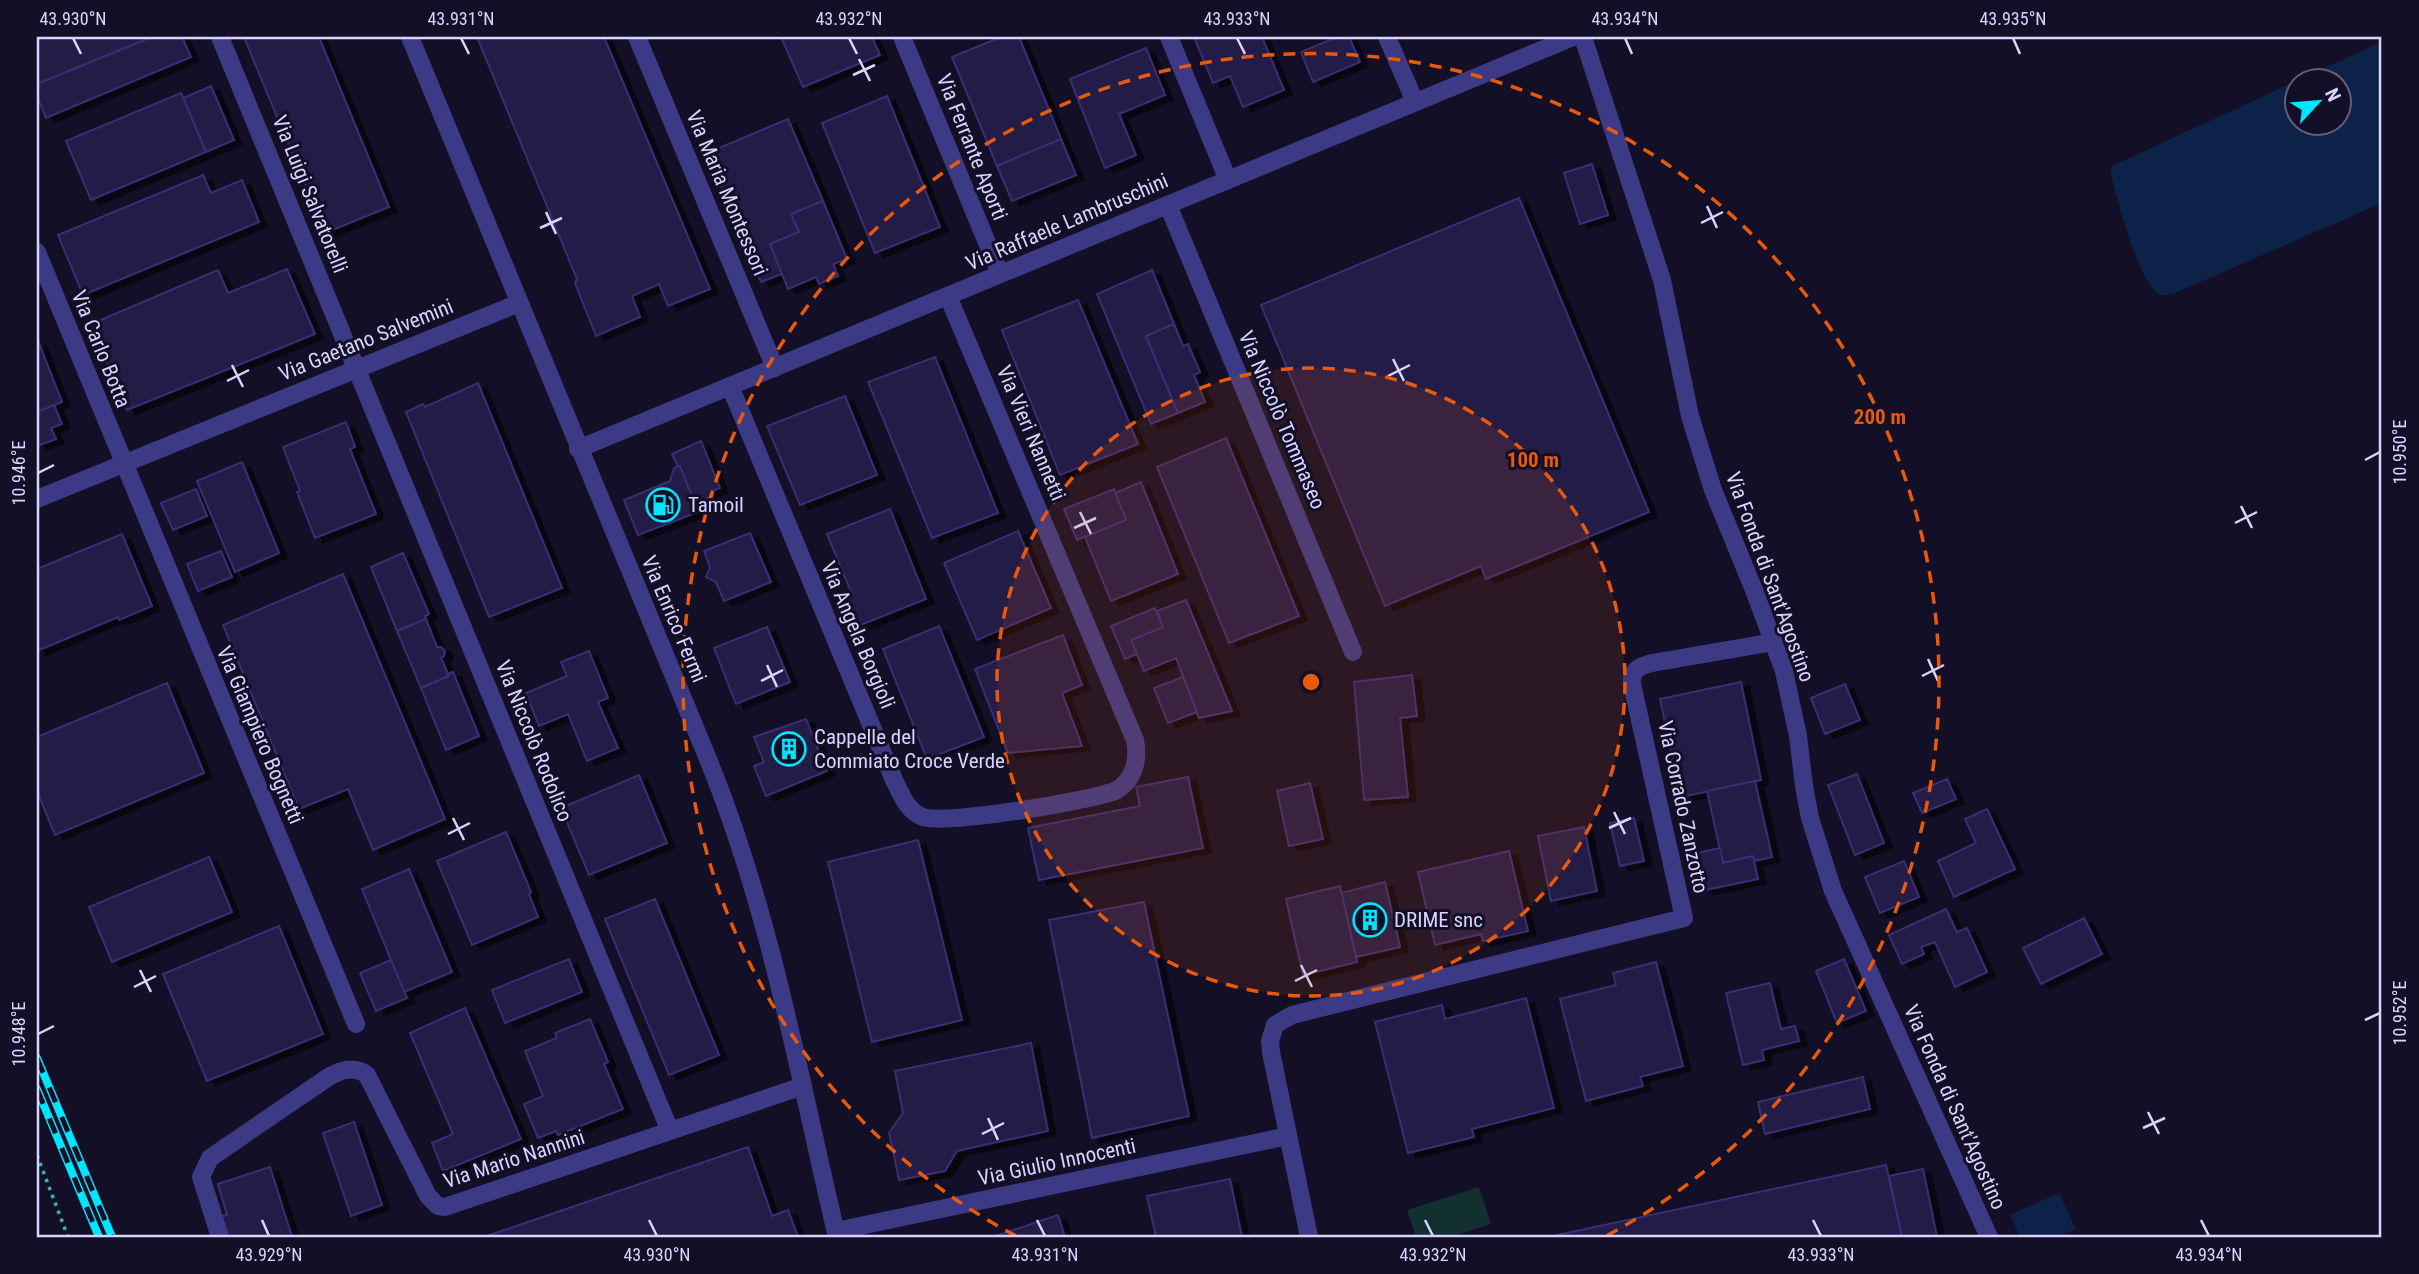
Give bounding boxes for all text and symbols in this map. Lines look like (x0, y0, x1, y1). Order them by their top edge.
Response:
text: 43.930°N (39, 8, 107, 29)
text: 43.931°N (427, 8, 495, 29)
text: 43.932°N (815, 8, 883, 29)
text: 43.933°N (1203, 8, 1271, 29)
text: 43.934°N (1591, 8, 1659, 29)
text: 43.935°N (1979, 8, 2047, 29)
north arrow (2282, 66, 2352, 136)
street label: Via Ferrante Aporti (932, 70, 1012, 224)
text: N (2320, 84, 2346, 105)
street label: Via Maria Montessori (681, 107, 773, 279)
street label: Via Luigi Salvatorelli (267, 112, 353, 276)
street label: Via Raffaele Lambruschini (962, 168, 1172, 276)
street label: Via Carlo Botta (67, 287, 135, 411)
street label: Via Gaetano Salvemini (275, 294, 457, 386)
street label: Via Niccolò Tommaseo (1234, 327, 1330, 513)
street label: Via Vieri Nannetti (992, 362, 1070, 504)
text: 200 m (1854, 405, 1906, 429)
text: 10.950°E (2389, 420, 2410, 484)
text: 10.946°E (8, 441, 29, 505)
text: 100 m (1507, 448, 1559, 472)
street label: Via Fonda di Sant'Agostino (1721, 469, 1819, 685)
fuel station icon: Tamoil (644, 486, 682, 524)
place label: Tamoil (688, 493, 744, 517)
street label: Via Enrico Fermi (637, 552, 711, 686)
street label: Via Angela Borgioli (816, 558, 900, 712)
street label: Via Giampiero Bognetti (212, 643, 308, 827)
street label: Via Niccolò Rodolico (491, 657, 577, 825)
centre of rings (1299, 670, 1323, 694)
street label: Via Corrado Zanzotto (1653, 719, 1713, 895)
place label: Cappelle del Commiato Croce Verde (814, 725, 1005, 773)
building icon: Cappelle del Commiato Croce Verde (770, 730, 808, 768)
building icon: DRIME snc (1351, 901, 1389, 939)
place label: DRIME snc (1394, 908, 1483, 932)
text: 10.952°E (2389, 981, 2410, 1045)
street label: Via Fonda di Sant'Agostino (1899, 1001, 2011, 1213)
text: 10.948°E (8, 1002, 29, 1066)
street label: Via Mario Nannini (440, 1125, 588, 1193)
street label: Via Giulio Innocenti (976, 1134, 1138, 1190)
text: 43.929°N (235, 1244, 303, 1265)
text: 43.930°N (623, 1244, 691, 1265)
text: 43.931°N (1011, 1244, 1079, 1265)
text: 43.932°N (1399, 1244, 1467, 1265)
text: 43.933°N (1787, 1244, 1855, 1265)
text: 43.934°N (2175, 1244, 2243, 1265)

